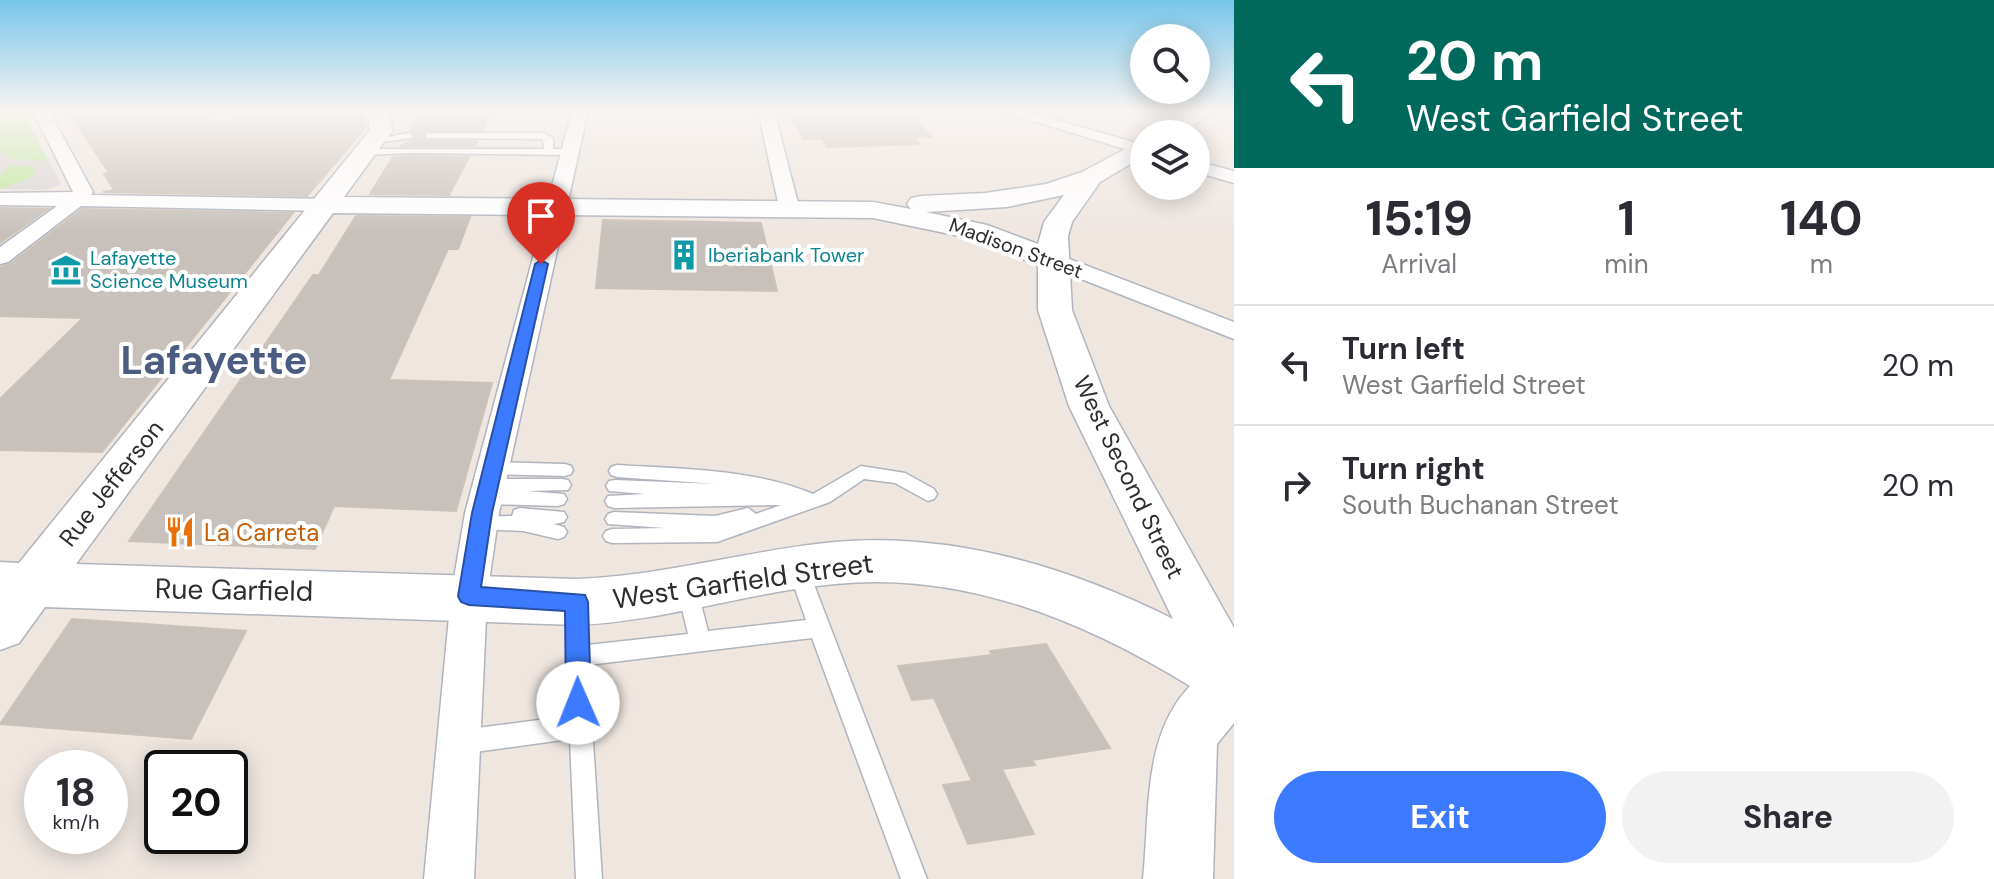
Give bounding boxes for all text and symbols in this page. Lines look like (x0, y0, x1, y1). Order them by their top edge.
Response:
map controls (1130, 24, 1210, 200)
button: search (1130, 24, 1210, 104)
text: 20 m (1406, 24, 1543, 97)
icon: left (1274, 32, 1378, 136)
text: West Garfield Street (1406, 95, 1744, 142)
button: layers (1130, 120, 1210, 200)
pin (507, 182, 575, 264)
text: 15:19 (1365, 187, 1473, 250)
text: 1 (1618, 187, 1635, 250)
text: 140 (1780, 187, 1863, 250)
icon: arrive (519, 194, 563, 238)
street label: Madison Street (946, 212, 1087, 284)
building icon: Iberiabank Tower (667, 238, 701, 272)
place label: Iberiabank Tower (708, 242, 864, 268)
place label: Lafayette Science Museum (90, 245, 248, 294)
text: Arrival (1381, 247, 1457, 281)
text: min (1604, 247, 1649, 281)
text: m (1810, 247, 1833, 281)
museum icon: Lafayette Science Museum (49, 253, 83, 287)
text: Turn left (1342, 329, 1465, 368)
district label: Lafayette (121, 334, 307, 386)
icon: left (1274, 343, 1318, 387)
text: 20 m (1882, 346, 1954, 385)
text: West Garfield Street (1342, 368, 1586, 402)
street label: West Second Street (1066, 371, 1192, 583)
street label: Rue Jefferson (52, 414, 170, 552)
text: Turn right (1342, 449, 1485, 488)
icon: right (1274, 463, 1318, 507)
text: 20 m (1882, 466, 1954, 505)
text: South Buchanan Street (1342, 488, 1619, 522)
restaurant icon: La Carreta (163, 515, 197, 549)
place label: La Carreta (204, 517, 319, 548)
street label: West Garfield Street (610, 544, 876, 618)
street label: Rue Garfield (155, 570, 313, 610)
position arrow (536, 661, 620, 745)
speed limit sign: 20 (144, 750, 248, 854)
text: 18 (56, 766, 96, 818)
button: Exit (1274, 771, 1606, 863)
button: Share (1622, 771, 1954, 863)
text: km/h (52, 809, 100, 835)

